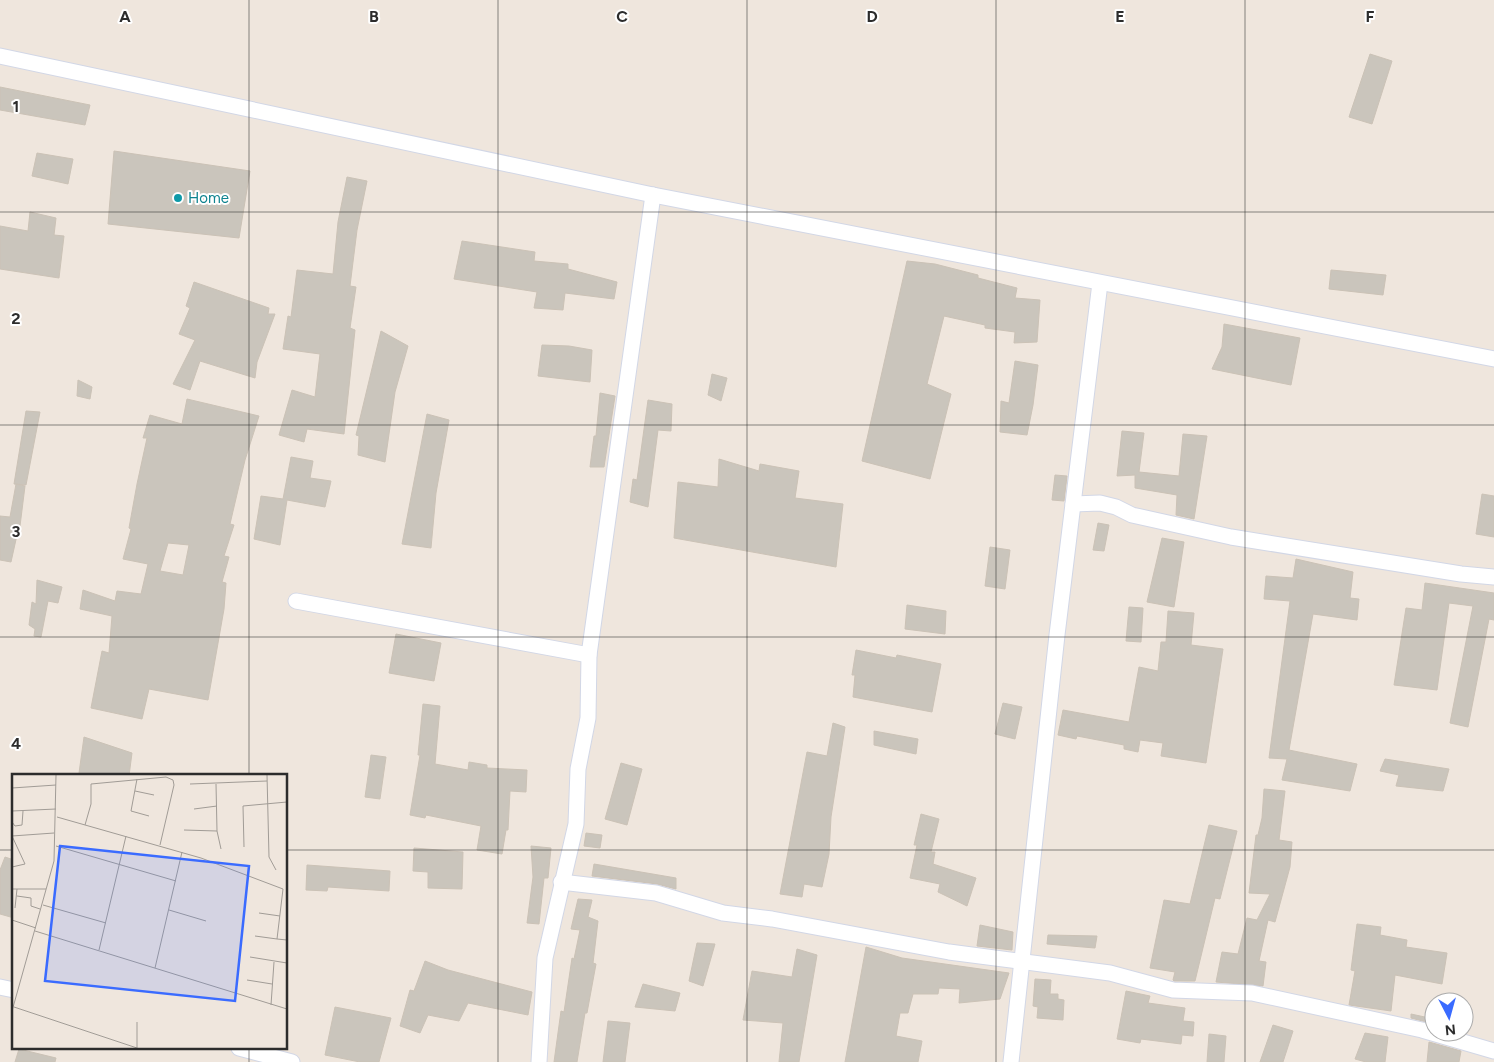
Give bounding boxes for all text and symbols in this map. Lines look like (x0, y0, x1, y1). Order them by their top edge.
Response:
text: A (119, 7, 131, 26)
text: B (369, 7, 379, 26)
text: C (616, 7, 628, 26)
text: D (866, 7, 878, 26)
text: E (1115, 7, 1125, 26)
text: F (1366, 7, 1375, 26)
text: 1 (13, 97, 19, 116)
place label: Home (188, 189, 229, 207)
marker: Home (172, 192, 184, 204)
text: 2 (11, 309, 21, 328)
text: 3 (12, 522, 21, 541)
text: 4 (11, 734, 21, 753)
inset map (12, 774, 288, 1050)
north arrow (1424, 992, 1474, 1042)
text: N (1444, 1020, 1457, 1038)

